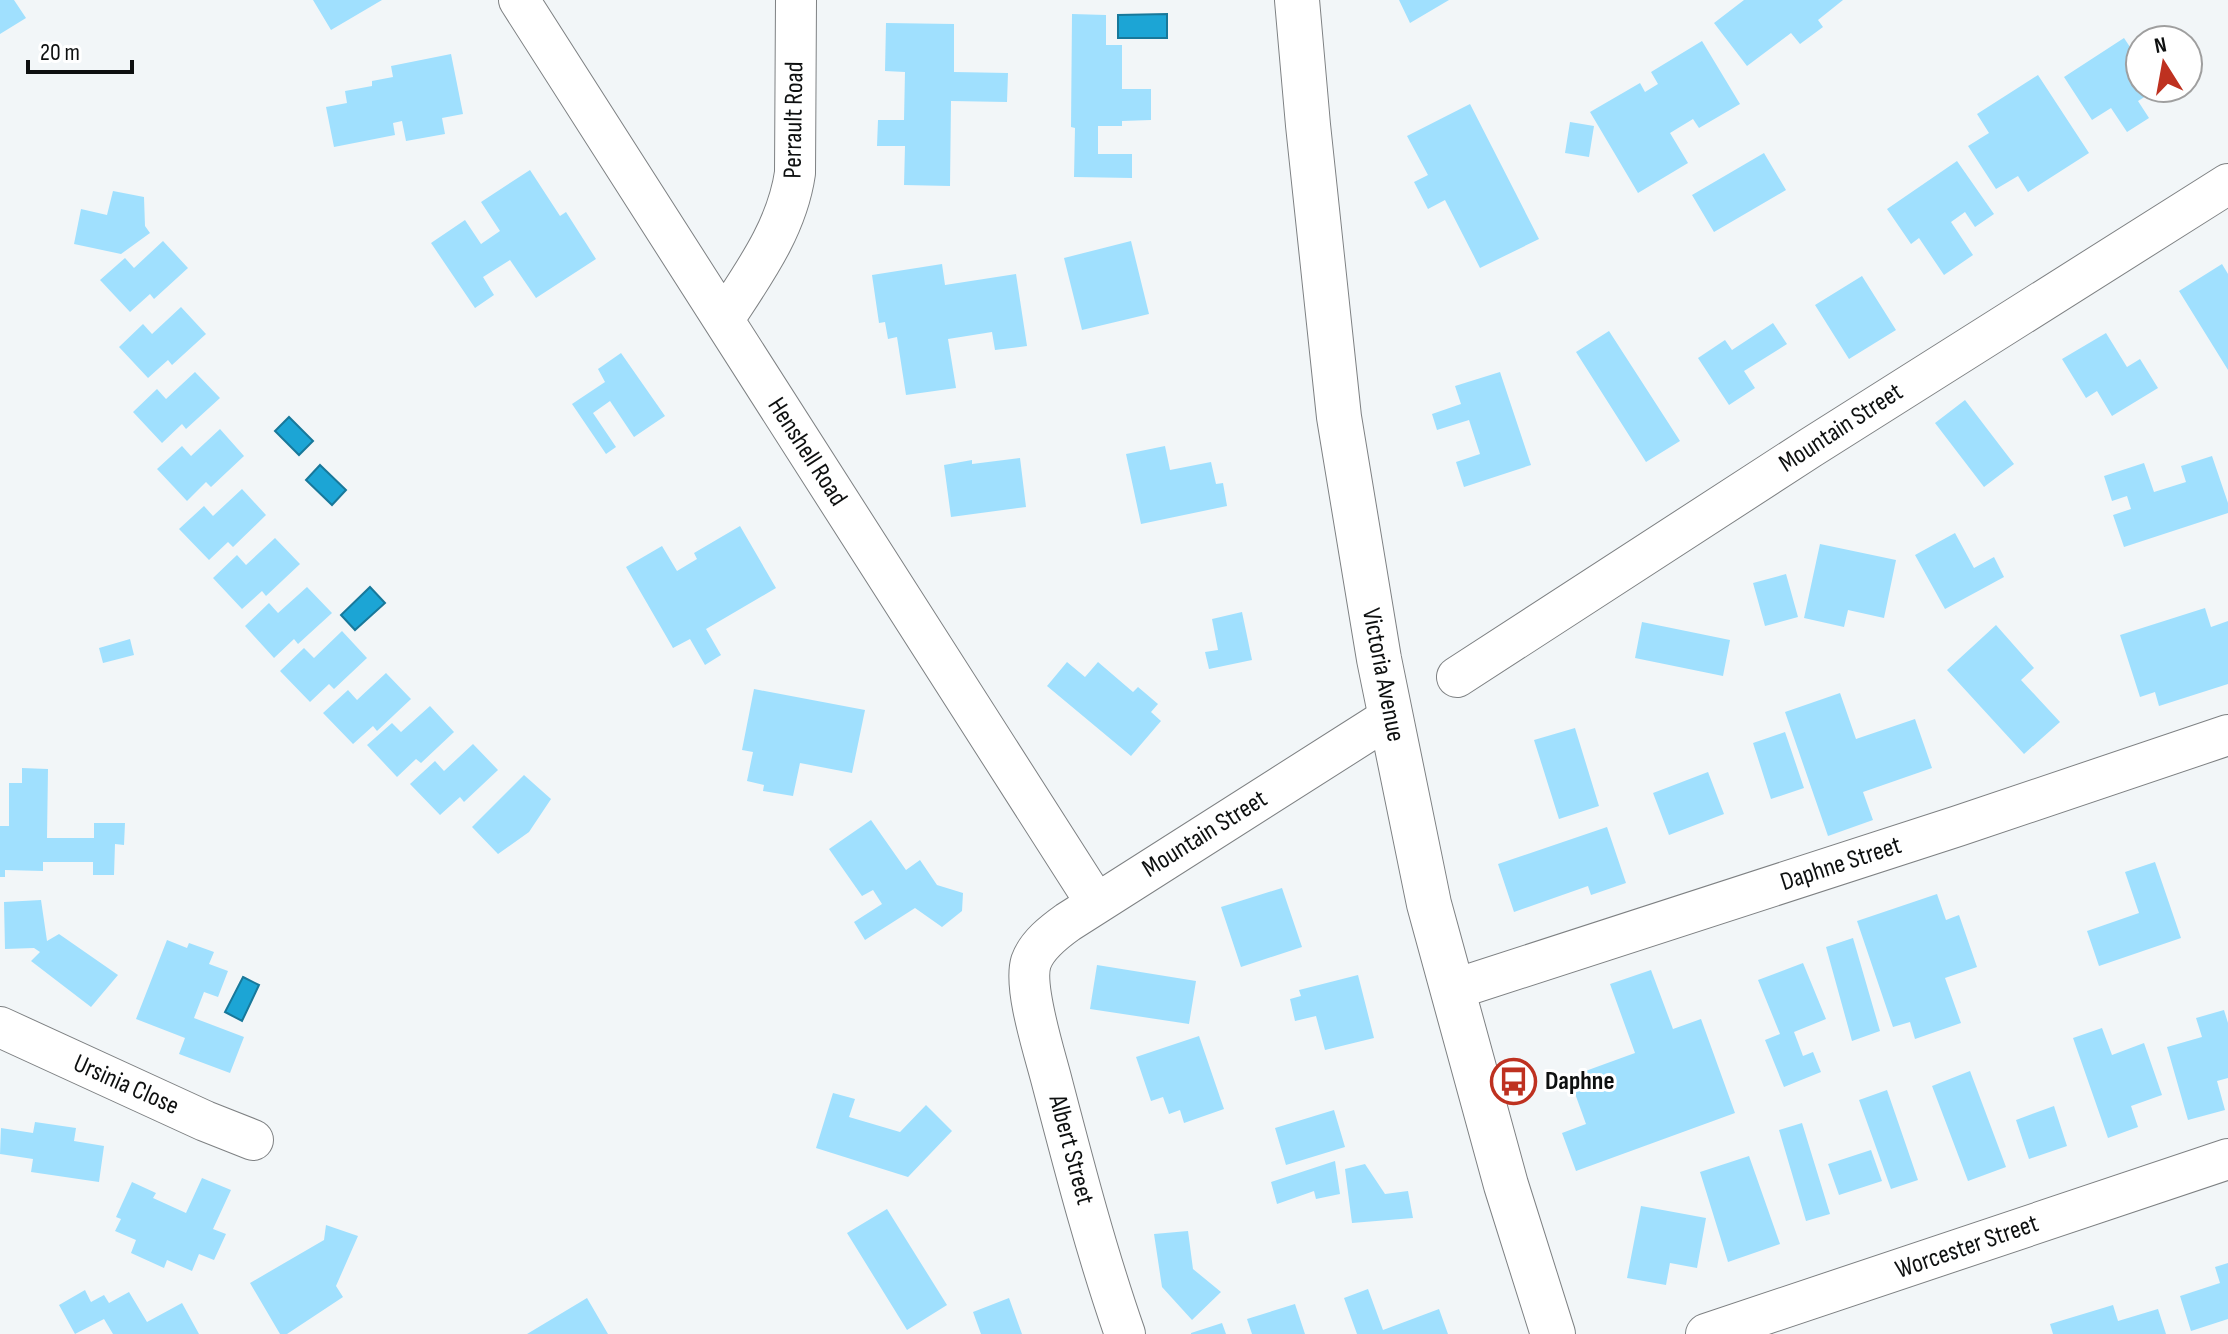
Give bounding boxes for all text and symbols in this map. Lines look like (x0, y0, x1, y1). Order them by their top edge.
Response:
scale bar (28, 24, 132, 74)
north arrow (2124, 24, 2204, 104)
text: N (2152, 31, 2169, 60)
text: 20 m (40, 38, 80, 67)
street label: Perrault Road (777, 61, 811, 179)
street label: Mountain Street (1773, 377, 1909, 479)
street label: Henshell Road (761, 392, 853, 512)
street label: Victoria Avenue (1355, 606, 1411, 744)
street label: Mountain Street (1137, 783, 1273, 885)
street label: Daphne Street (1777, 830, 1905, 898)
street label: Ursinia Close (68, 1048, 184, 1122)
bus stop icon: Daphne (1490, 1057, 1538, 1105)
place label: Daphne (1545, 1066, 1615, 1097)
street label: Albert Street (1041, 1091, 1101, 1208)
street label: Worcester Street (1891, 1208, 2043, 1286)

